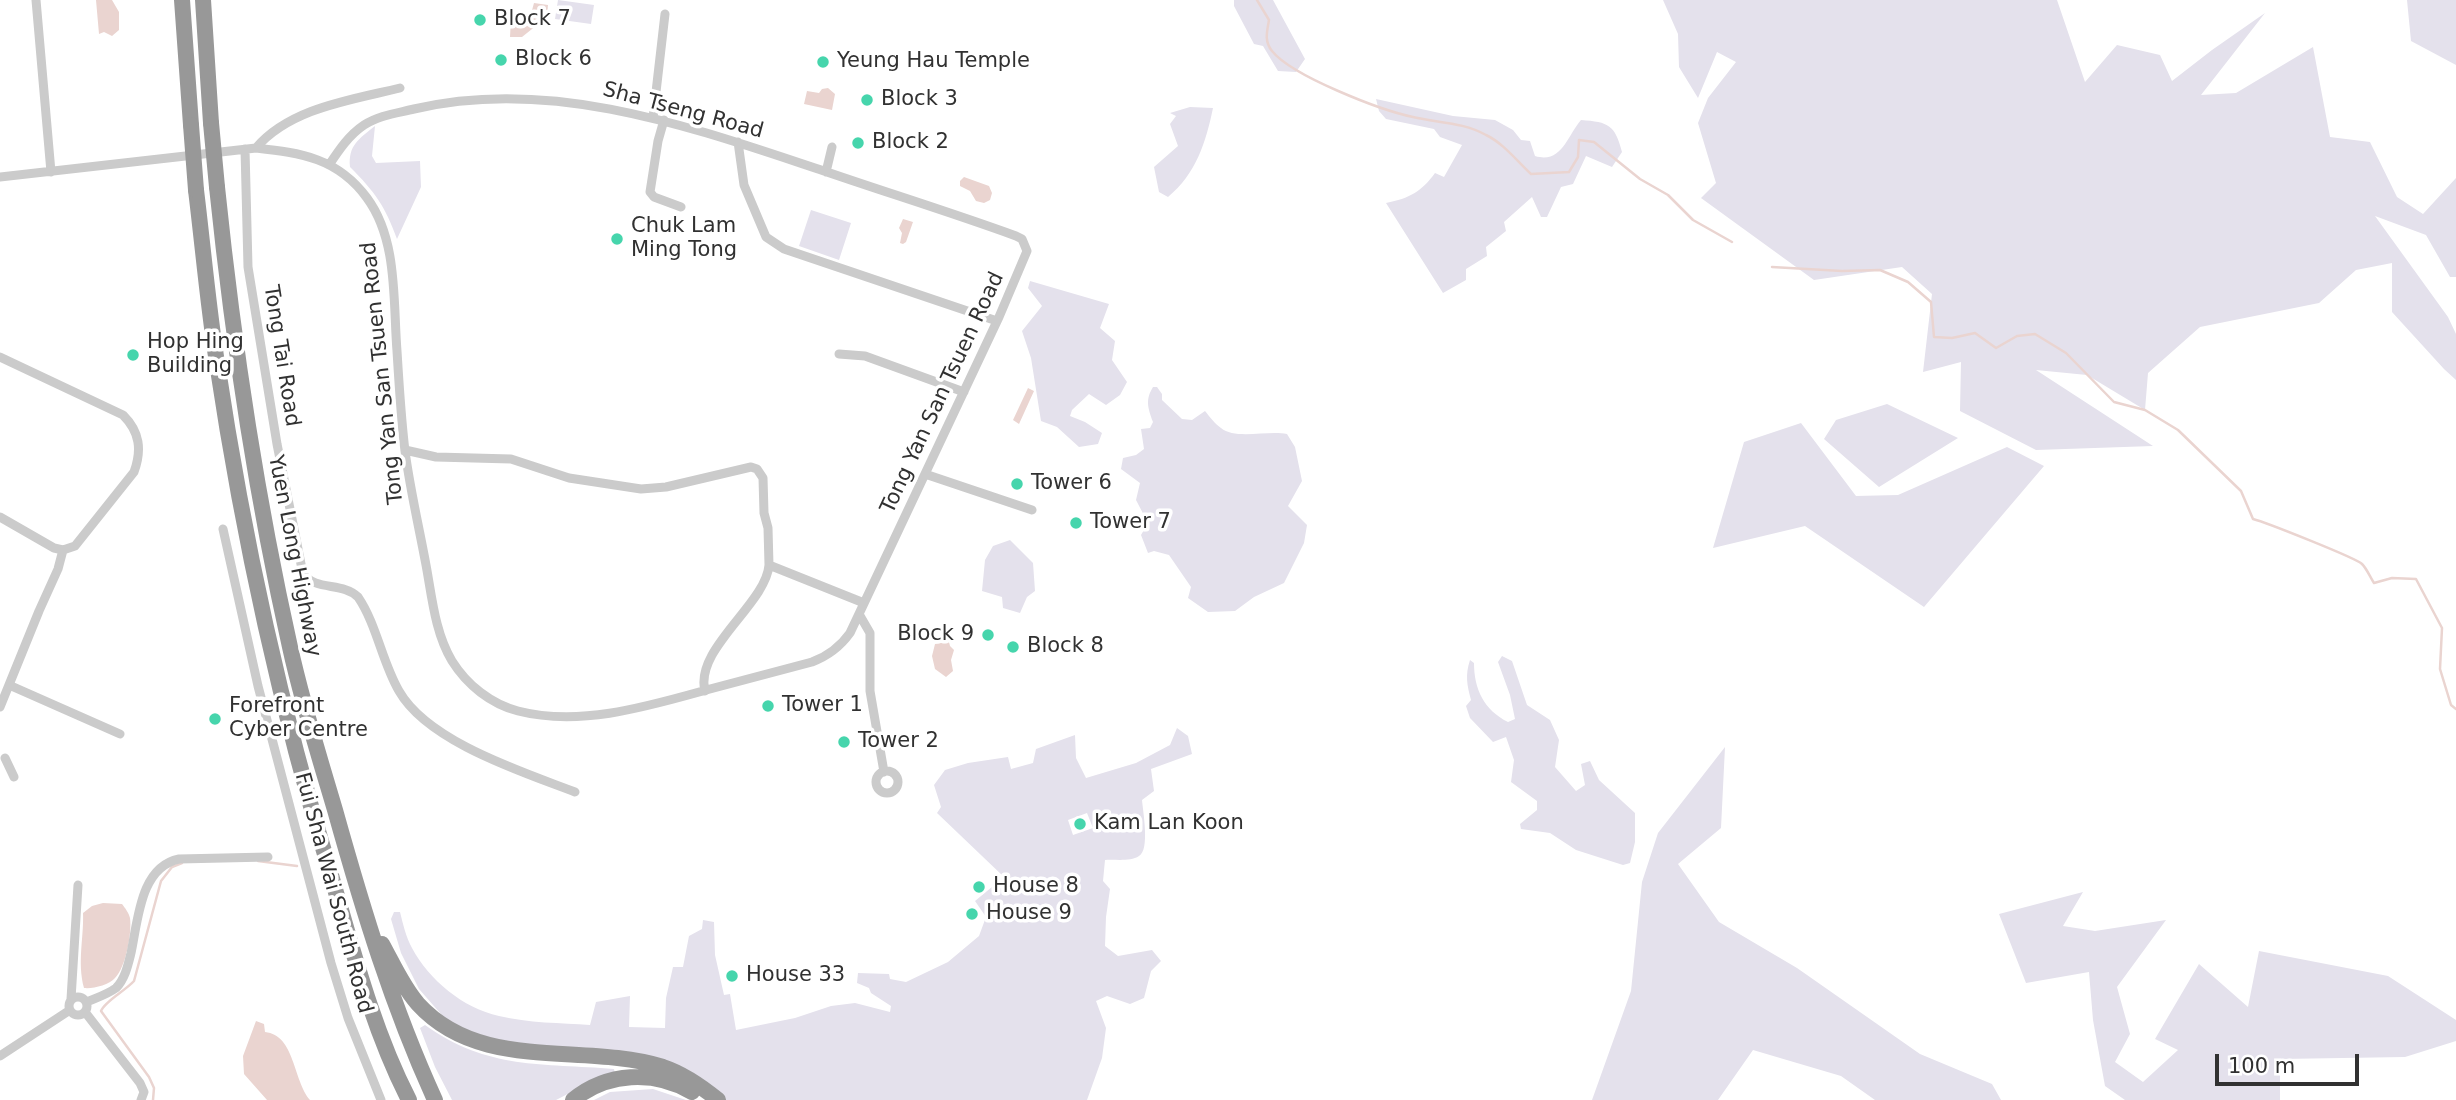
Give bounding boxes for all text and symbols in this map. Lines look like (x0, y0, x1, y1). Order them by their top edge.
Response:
place label: Block 7 (494, 7, 571, 33)
marker: Block 7 (472, 12, 488, 28)
place label: Block 6 (515, 47, 592, 73)
place label: Yeung Hau Temple (837, 49, 1030, 75)
marker: Block 6 (493, 52, 509, 68)
marker: Yeung Hau Temple (815, 54, 831, 70)
street label: Sha Tseng Road (600, 77, 766, 145)
place label: Block 3 (881, 87, 958, 113)
marker: Block 3 (859, 92, 875, 108)
place label: Block 2 (872, 130, 949, 156)
marker: Block 2 (850, 135, 866, 151)
place label: Chuk Lam Ming Tong (631, 214, 737, 264)
marker: Chuk Lam Ming Tong (609, 231, 625, 247)
street label: Tong Yan San Tsuen Road (357, 241, 409, 505)
street label: Tong Yan San Tsuen Road (876, 268, 1010, 518)
street label: Tong Tai Road (257, 283, 305, 429)
place label: Hop Hing Building (147, 330, 244, 380)
marker: Hop Hing Building (125, 347, 141, 363)
street label: Yuen Long Highway (262, 453, 326, 659)
place label: Tower 6 (1031, 471, 1112, 497)
marker: Tower 6 (1009, 476, 1025, 492)
place label: Tower 7 (1090, 510, 1171, 536)
marker: Tower 7 (1068, 515, 1084, 531)
place label: Block 9 (897, 622, 974, 648)
marker: Block 9 (980, 627, 996, 643)
place label: Block 8 (1027, 634, 1104, 660)
marker: Block 8 (1005, 639, 1021, 655)
place label: Tower 1 (782, 693, 863, 719)
place label: Forefront Cyber Centre (229, 694, 368, 744)
marker: Tower 1 (760, 698, 776, 714)
marker: Forefront Cyber Centre (207, 711, 223, 727)
place label: Tower 2 (858, 729, 939, 755)
marker: Tower 2 (836, 734, 852, 750)
street label: Fui Sha Wai South Road (289, 770, 377, 1016)
place label: Kam Lan Koon (1094, 811, 1244, 837)
marker: Kam Lan Koon (1072, 816, 1088, 832)
place label: House 8 (993, 874, 1079, 900)
marker: House 8 (971, 879, 987, 895)
place label: House 9 (986, 901, 1072, 927)
marker: House 9 (964, 906, 980, 922)
place label: House 33 (746, 963, 845, 989)
marker: House 33 (724, 968, 740, 984)
scale bar (2218, 1040, 2362, 1084)
text: 100 m (2228, 1054, 2295, 1078)

